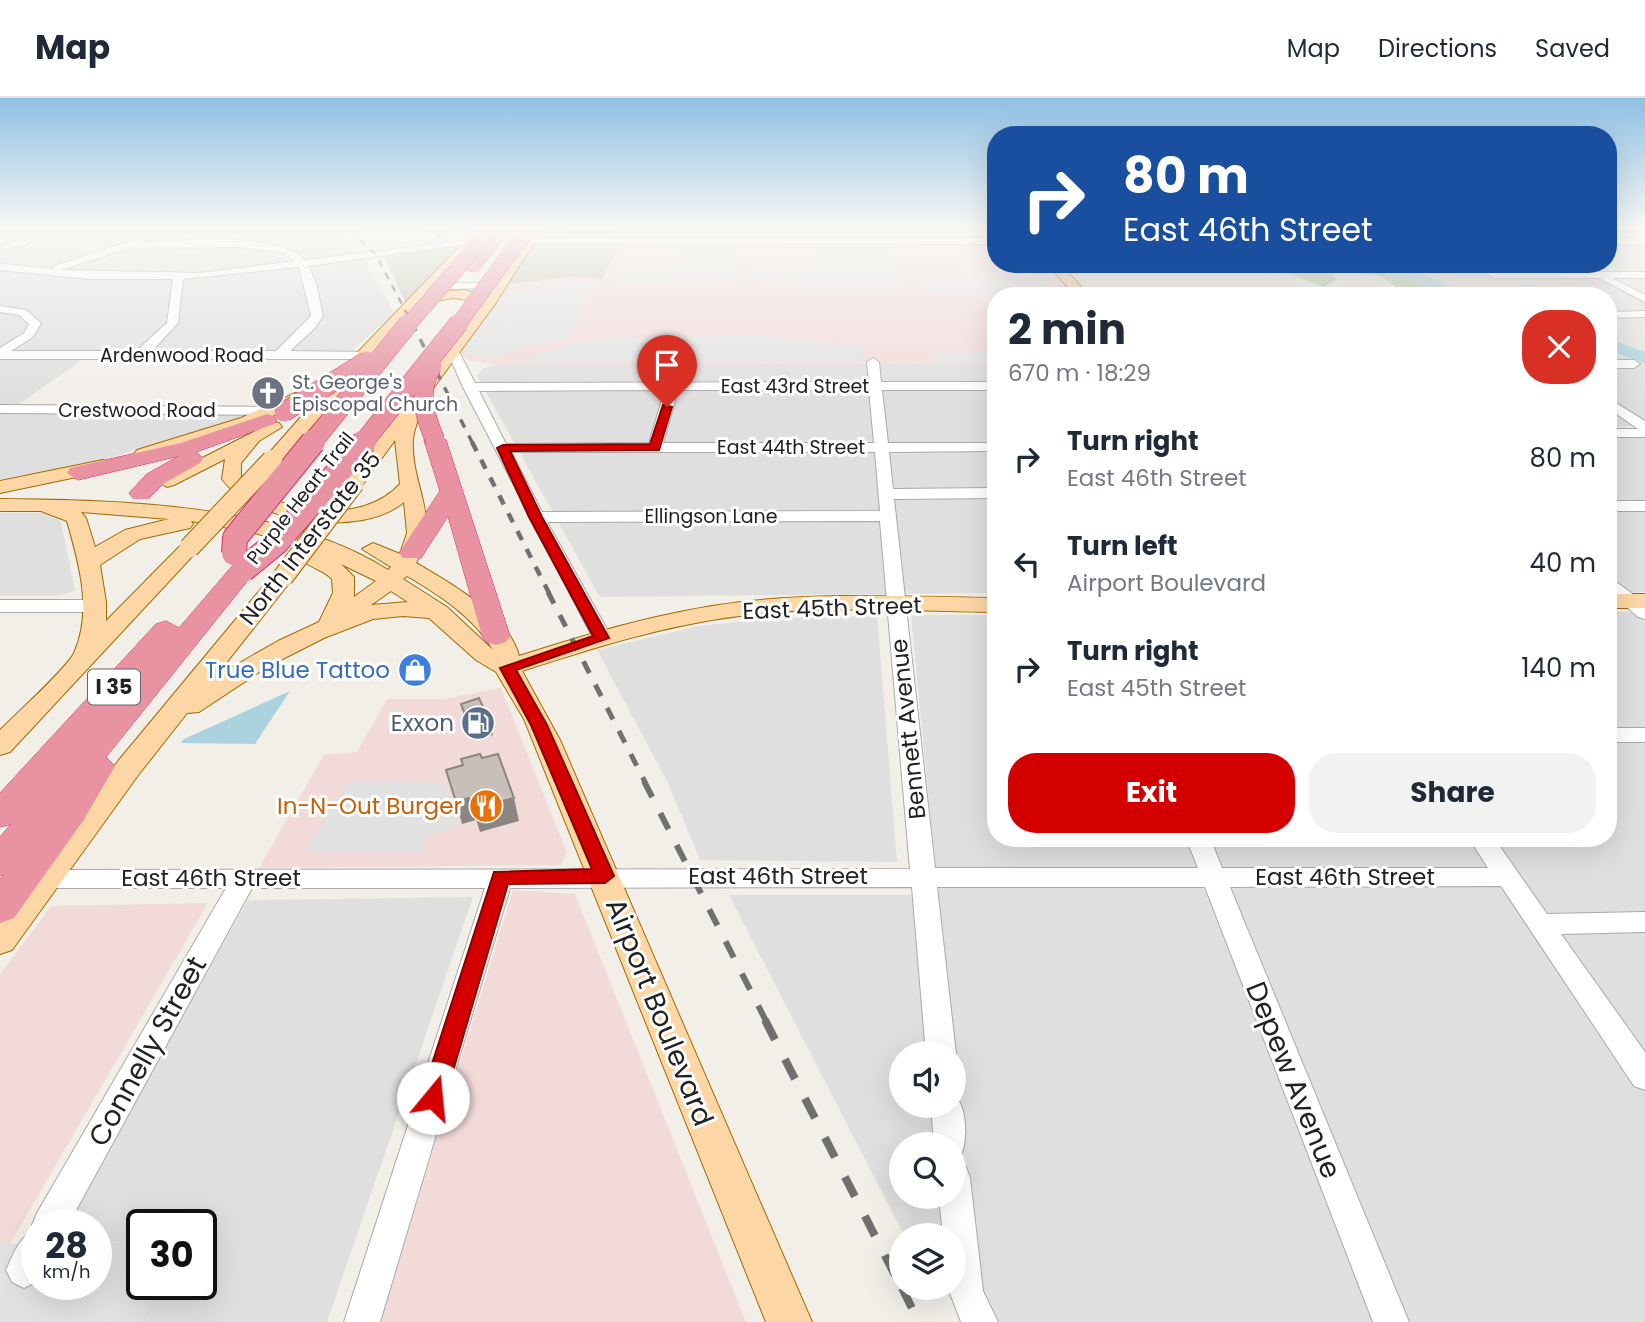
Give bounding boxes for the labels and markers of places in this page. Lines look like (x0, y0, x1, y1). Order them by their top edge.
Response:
pin (637, 335, 697, 407)
place label: St. George's Episcopal Church (292, 369, 458, 418)
church icon: St. George's Episcopal Church (249, 374, 287, 412)
shop icon: True Blue Tattoo (396, 651, 434, 689)
place label: True Blue Tattoo (205, 654, 390, 686)
fuel station icon: Exxon (459, 704, 497, 742)
place label: Exxon (391, 707, 454, 739)
restaurant icon: In-N-Out Burger (467, 787, 505, 825)
place label: In-N-Out Burger (277, 790, 462, 822)

